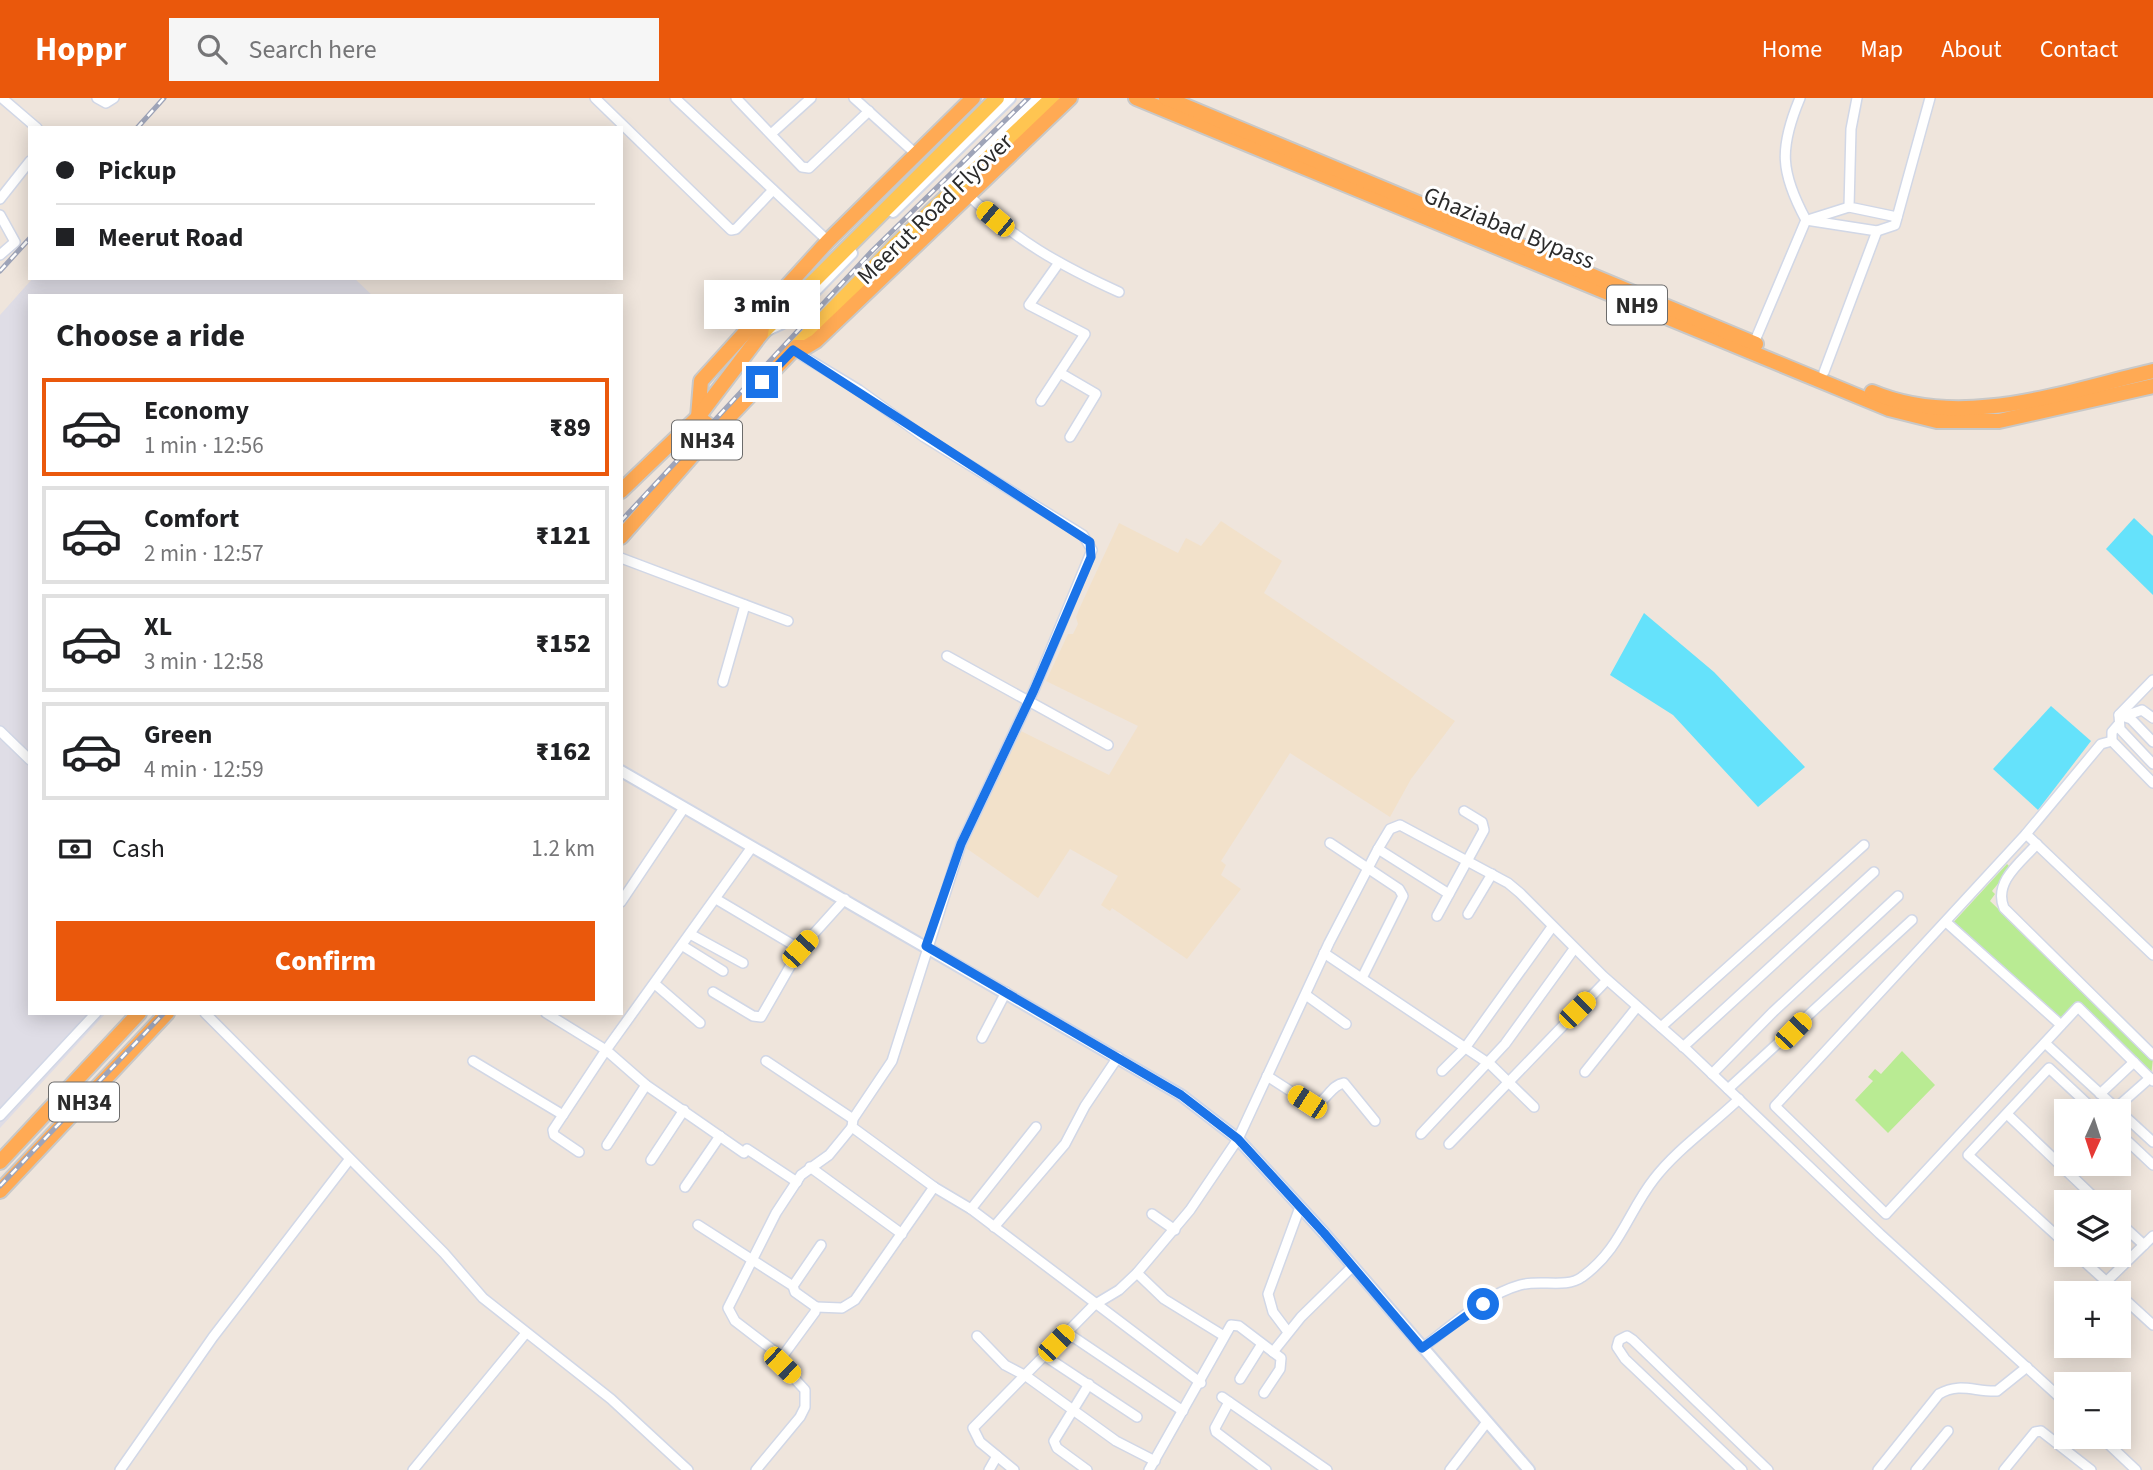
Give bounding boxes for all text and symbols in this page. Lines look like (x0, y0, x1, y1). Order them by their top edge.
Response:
search box (169, 18, 659, 81)
text: Hoppr (35, 26, 127, 73)
icon: search (193, 30, 231, 68)
text: Search here (249, 31, 377, 68)
text: Home (1762, 32, 1822, 67)
text: Map (1860, 32, 1903, 67)
text: About (1941, 32, 2002, 67)
text: Contact (2040, 32, 2118, 67)
street label: Meerut Road Flyover (849, 125, 1021, 293)
text: Pickup (98, 152, 176, 189)
street label: Ghaziabad Bypass (1418, 178, 1600, 278)
car (973, 197, 1018, 241)
text: Meerut Road (98, 219, 243, 256)
callout: 3 min (704, 280, 820, 330)
road number: NH9 (1607, 286, 1667, 325)
text: 3 min (734, 288, 790, 321)
text: Choose a ride (56, 313, 245, 359)
route end (746, 366, 778, 398)
text: Economy (144, 392, 249, 429)
icon: car (60, 396, 123, 459)
text: ₹89 (549, 409, 591, 446)
road number: NH34 (672, 420, 742, 460)
text: 1 min · 12:56 (144, 429, 264, 462)
text: Comfort (144, 500, 239, 537)
icon: car (60, 504, 123, 567)
text: ₹121 (535, 517, 591, 554)
text: 2 min · 12:57 (144, 537, 264, 570)
text: XL (144, 608, 172, 645)
icon: car (60, 612, 123, 675)
text: ₹152 (535, 625, 591, 662)
text: 3 min · 12:58 (144, 645, 264, 678)
text: Green (144, 716, 212, 753)
icon: car (60, 720, 123, 783)
text: ₹162 (535, 733, 591, 770)
text: 4 min · 12:59 (144, 753, 264, 786)
icon: cash (56, 830, 94, 868)
text: Cash (112, 830, 165, 867)
text: 1.2 km (531, 832, 595, 865)
button: Confirm (56, 921, 595, 1001)
car (779, 926, 822, 972)
car (1555, 988, 1600, 1032)
car (1771, 1009, 1816, 1053)
road number: NH34 (49, 1082, 119, 1121)
car (1284, 1082, 1331, 1122)
north arrow (2054, 1099, 2132, 1176)
map controls (2054, 1099, 2131, 1449)
button: layers (2054, 1190, 2131, 1267)
button: + (2054, 1281, 2131, 1358)
route start (1467, 1288, 1499, 1320)
car (1034, 1321, 1079, 1365)
car (760, 1343, 805, 1387)
button: − (2054, 1372, 2131, 1449)

